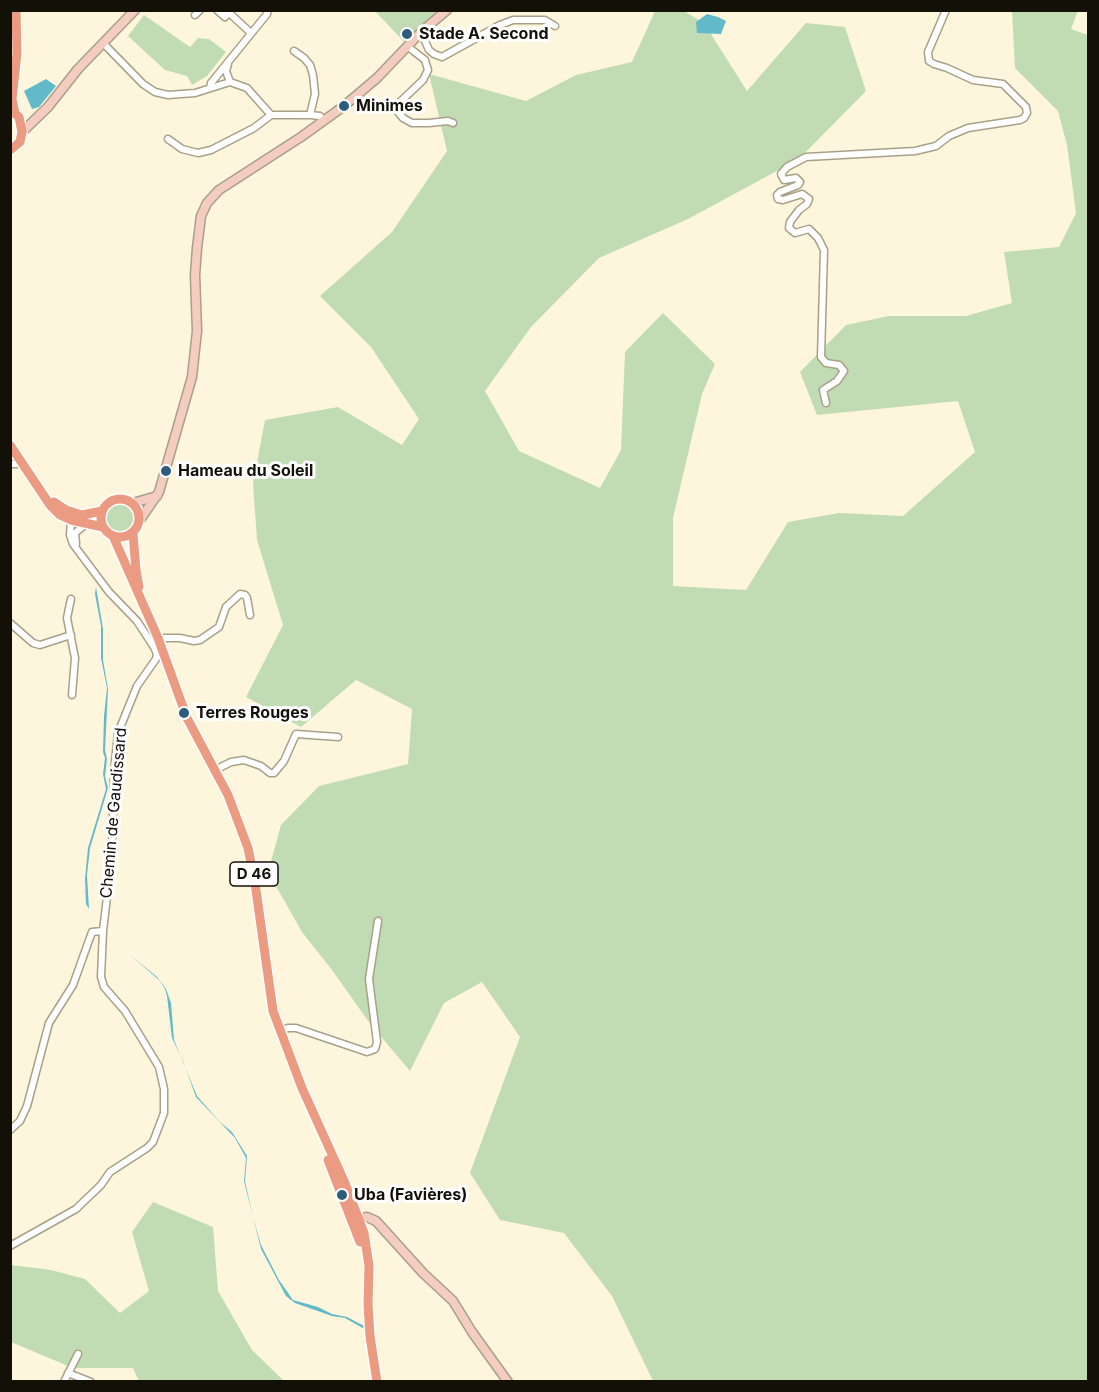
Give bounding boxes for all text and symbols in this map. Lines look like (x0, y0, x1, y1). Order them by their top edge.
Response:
place label: Stade A. Second (419, 24, 548, 44)
marker: Stade A. Second (400, 27, 414, 41)
place label: Minimes (356, 96, 423, 116)
marker: Minimes (337, 99, 351, 113)
place label: Hameau du Soleil (178, 461, 313, 481)
marker: Hameau du Soleil (159, 464, 173, 478)
place label: Terres Rouges (196, 703, 309, 723)
marker: Terres Rouges (177, 706, 191, 720)
street label: Chemin de Gaudissard (97, 727, 131, 899)
road number: D 46 (230, 862, 278, 886)
place label: Uba (Favières) (354, 1185, 467, 1205)
marker: Uba (Favières) (335, 1188, 349, 1202)

